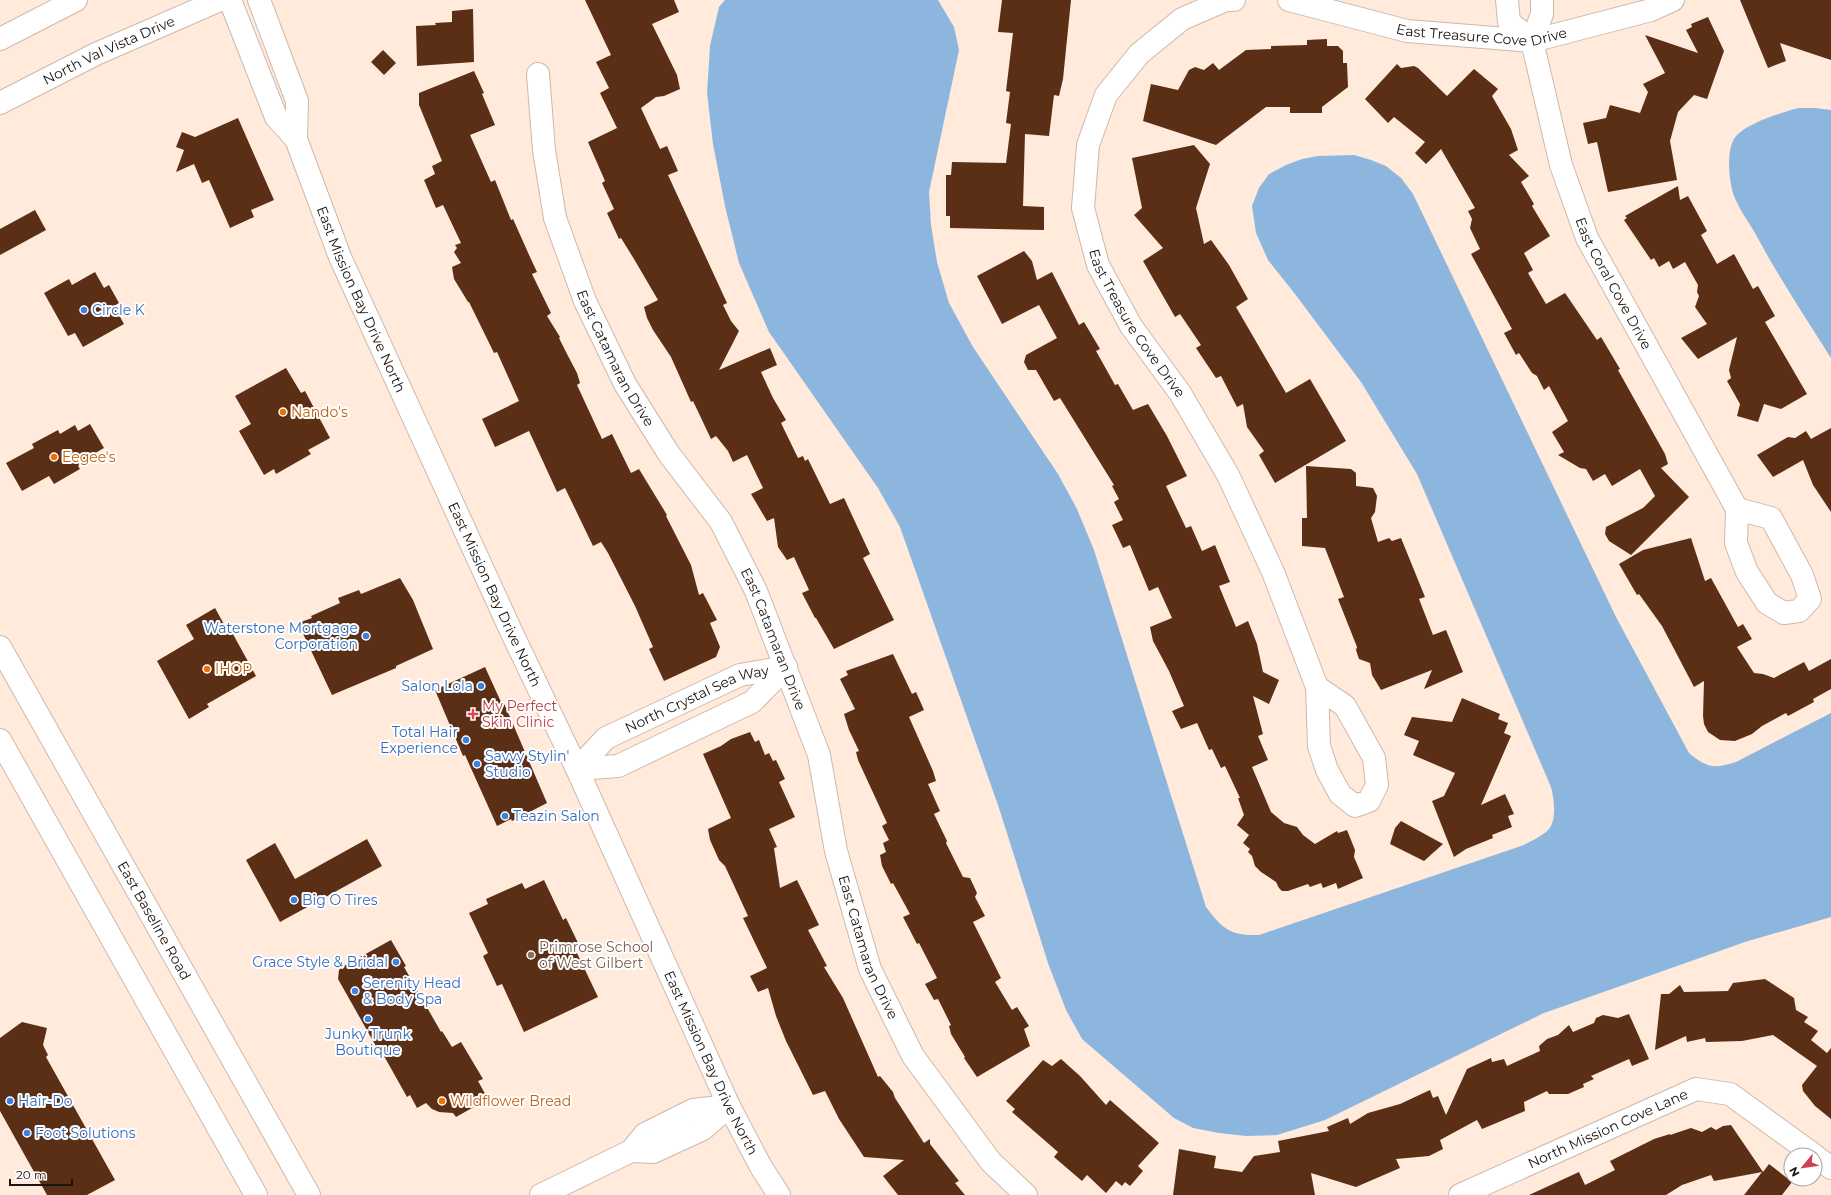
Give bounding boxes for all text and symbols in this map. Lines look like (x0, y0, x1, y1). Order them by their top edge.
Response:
street label: North Val Vista Drive (40, 12, 178, 89)
street label: East Treasure Cove Drive (1394, 20, 1569, 50)
street label: East Mission Bay Drive North (313, 204, 410, 395)
street label: East Coral Cove Drive (1571, 215, 1656, 353)
street label: East Treasure Cove Drive (1085, 247, 1189, 401)
street label: East Catamaran Drive (573, 287, 658, 430)
place label: Circle K (92, 301, 145, 319)
marker: Circle K (79, 305, 89, 315)
place label: Nando's (291, 403, 348, 421)
marker: Nando's (278, 407, 288, 417)
place label: Eegee's (62, 448, 116, 466)
marker: Eegee's (49, 452, 59, 462)
street label: East Mission Bay Drive North (444, 499, 545, 690)
street label: East Catamaran Drive (737, 565, 810, 713)
place label: Waterstone Mortgage Corporation (204, 619, 358, 653)
marker: Waterstone Mortgage Corporation (361, 631, 371, 641)
place label: IHOP (215, 660, 252, 678)
street label: North Crystal Sea Way (622, 661, 770, 737)
marker: IHOP (202, 664, 212, 674)
place label: Salon Lola (402, 677, 473, 695)
marker: Salon Lola (476, 681, 486, 691)
place label: My Perfect Skin Clinic (482, 697, 558, 731)
marker: My Perfect Skin Clinic (467, 708, 479, 720)
place label: Total Hair Experience (380, 723, 458, 757)
marker: Total Hair Experience (461, 735, 471, 745)
place label: Savvy Stylin' Studio (485, 747, 569, 781)
marker: Savvy Stylin' Studio (472, 759, 482, 769)
place label: Teazin Salon (513, 807, 600, 825)
marker: Teazin Salon (500, 811, 510, 821)
street label: East Baseline Road (114, 858, 195, 983)
street label: East Catamaran Drive (834, 873, 902, 1022)
place label: Big O Tires (302, 891, 378, 909)
marker: Big O Tires (289, 895, 299, 905)
place label: Primrose School of West Gilbert (539, 938, 653, 972)
marker: Primrose School of West Gilbert (526, 950, 536, 960)
place label: Grace Style & Bridal (252, 953, 388, 971)
marker: Grace Style & Bridal (391, 957, 401, 967)
street label: East Mission Bay Drive North (660, 968, 762, 1158)
place label: Serenity Head & Body Spa (363, 974, 461, 1008)
marker: Serenity Head & Body Spa (350, 986, 360, 996)
marker: Junky Trunk Boutique (363, 1014, 373, 1024)
place label: Junky Trunk Boutique (324, 1025, 412, 1059)
street label: North Mission Cove Lane (1525, 1085, 1691, 1172)
place label: Hair-Do (18, 1092, 73, 1110)
place label: Wildflower Bread (450, 1092, 571, 1110)
marker: Hair-Do (5, 1096, 15, 1106)
marker: Wildflower Bread (437, 1096, 447, 1106)
place label: Foot Solutions (35, 1124, 136, 1142)
marker: Foot Solutions (22, 1128, 32, 1138)
north arrow (1783, 1147, 1823, 1187)
scale bar (10, 1161, 72, 1187)
text: N (1786, 1165, 1803, 1179)
text: 20 m (16, 1167, 47, 1182)

